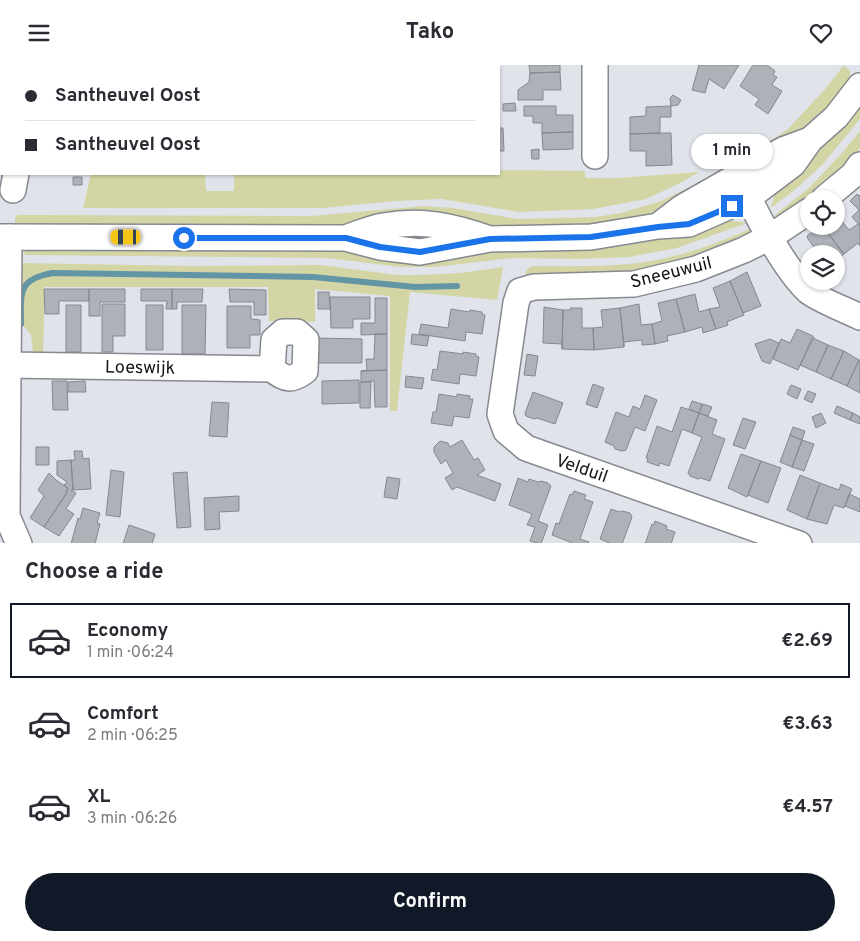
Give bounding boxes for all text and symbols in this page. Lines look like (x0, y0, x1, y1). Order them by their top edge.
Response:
icon: menu (25, 19, 53, 47)
text: Tako (406, 19, 454, 46)
icon: heart (807, 19, 835, 47)
text: Santheuvel Oost (55, 84, 200, 108)
text: Santheuvel Oost (55, 133, 200, 157)
callout: 1 min (691, 133, 773, 169)
text: 1 min (713, 141, 751, 161)
map controls (800, 190, 845, 290)
button: locate (800, 190, 845, 235)
route end (721, 195, 743, 217)
route start (173, 227, 195, 249)
car (111, 230, 141, 245)
button: layers (800, 245, 845, 290)
street label: Sneeuwuil (628, 252, 715, 295)
street label: Loeswijk (105, 356, 175, 381)
street label: Velduil (552, 450, 611, 489)
text: Choose a ride (25, 559, 163, 586)
icon: car (27, 618, 72, 663)
text: Economy (87, 619, 168, 643)
text: €2.69 (781, 629, 833, 653)
text: 1 min · 06:24 (87, 643, 174, 663)
icon: car (27, 701, 72, 746)
text: Comfort (87, 702, 159, 726)
text: €3.63 (782, 712, 833, 736)
text: 2 min · 06:25 (87, 726, 178, 746)
icon: car (27, 784, 72, 829)
text: XL (87, 785, 110, 809)
text: €4.57 (782, 795, 833, 819)
text: 3 min · 06:26 (87, 809, 177, 829)
button: Confirm (25, 873, 835, 931)

